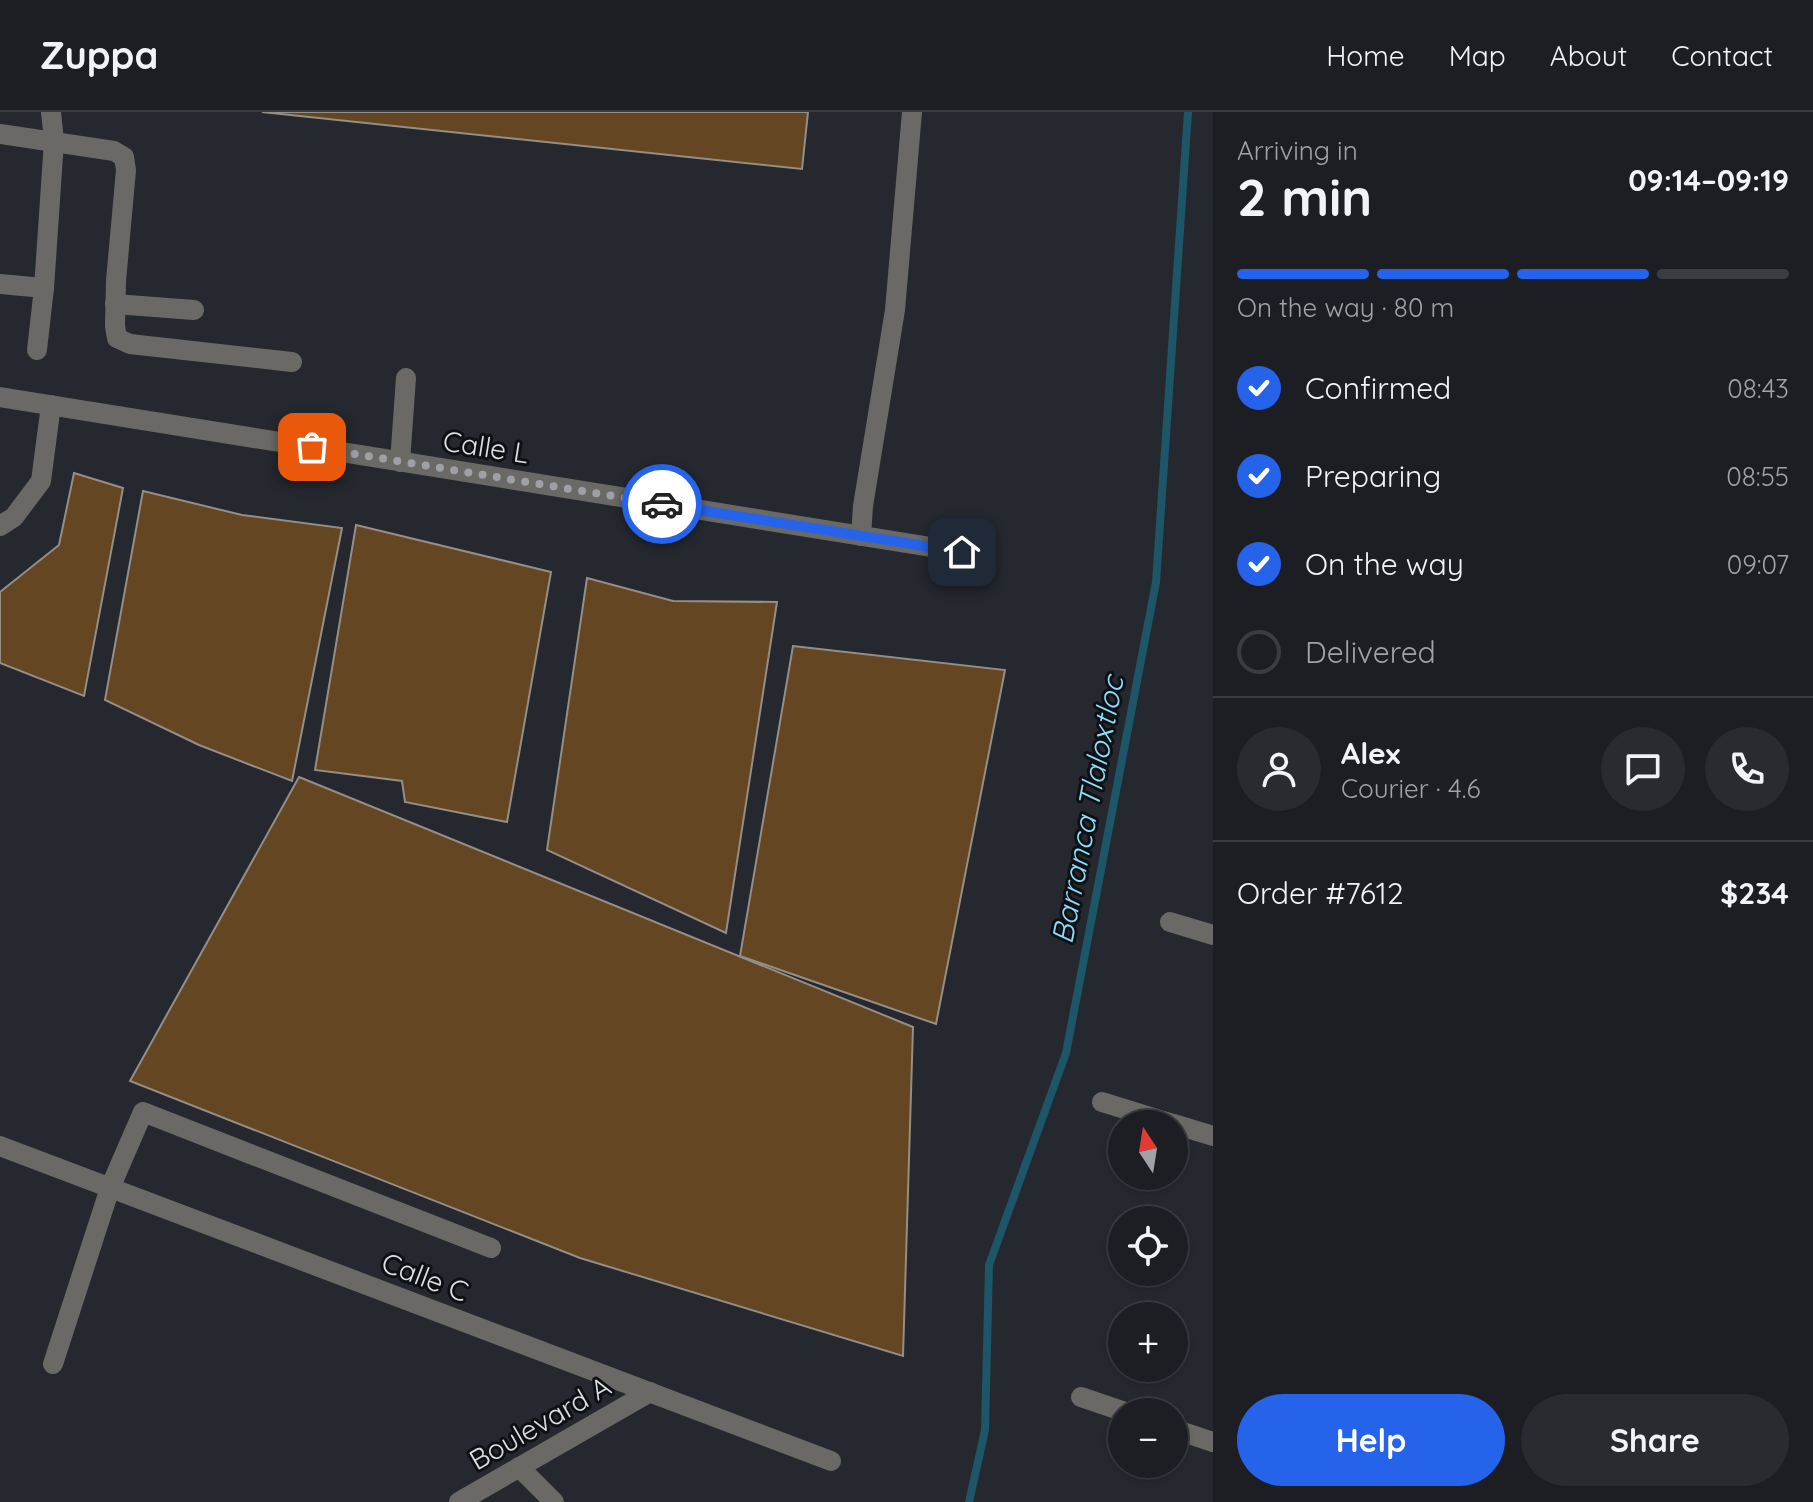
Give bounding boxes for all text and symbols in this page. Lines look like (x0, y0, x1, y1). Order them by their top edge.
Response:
text: Zuppa (40, 31, 158, 79)
text: Home (1326, 38, 1405, 73)
text: Map (1449, 38, 1506, 73)
text: About (1550, 38, 1627, 73)
text: Contact (1671, 38, 1773, 73)
text: Arriving in (1237, 134, 1358, 167)
text: 09:14–09:19 (1628, 161, 1789, 199)
text: 2 min (1237, 164, 1372, 229)
text: On the way · 80 m (1237, 291, 1454, 324)
icon: check (1237, 366, 1281, 410)
text: Confirmed (1305, 369, 1451, 407)
text: 08:43 (1727, 372, 1789, 405)
pin (278, 413, 346, 481)
street label: Calle L (441, 422, 531, 471)
icon: bag (290, 425, 334, 469)
icon: check (1237, 454, 1281, 498)
text: Preparing (1305, 457, 1441, 495)
text: 08:55 (1726, 460, 1789, 493)
courier (622, 464, 702, 544)
icon: car (640, 482, 684, 526)
pin (928, 518, 996, 586)
icon: home (940, 530, 984, 574)
icon: check (1237, 542, 1281, 586)
text: On the way (1305, 545, 1464, 583)
text: 09:07 (1727, 548, 1789, 581)
text: Delivered (1305, 633, 1436, 671)
water label: Barranca Tlaloxtloc (1042, 670, 1132, 947)
button: person (1237, 727, 1321, 811)
button: chat (1601, 727, 1685, 811)
button: phone (1705, 727, 1789, 811)
text: Alex (1341, 734, 1400, 772)
text: Courier · 4.6 (1341, 772, 1480, 805)
text: Order #7612 (1237, 874, 1404, 912)
text: $234 (1720, 874, 1789, 912)
north arrow (1108, 1110, 1188, 1190)
map controls (1108, 1110, 1188, 1478)
button: locate (1108, 1206, 1188, 1286)
street label: Calle C (377, 1244, 473, 1309)
button: + (1108, 1302, 1188, 1382)
street label: Boulevard A (463, 1368, 617, 1477)
button: Help (1237, 1394, 1505, 1486)
button: Share (1521, 1394, 1789, 1486)
button: − (1108, 1398, 1188, 1478)

